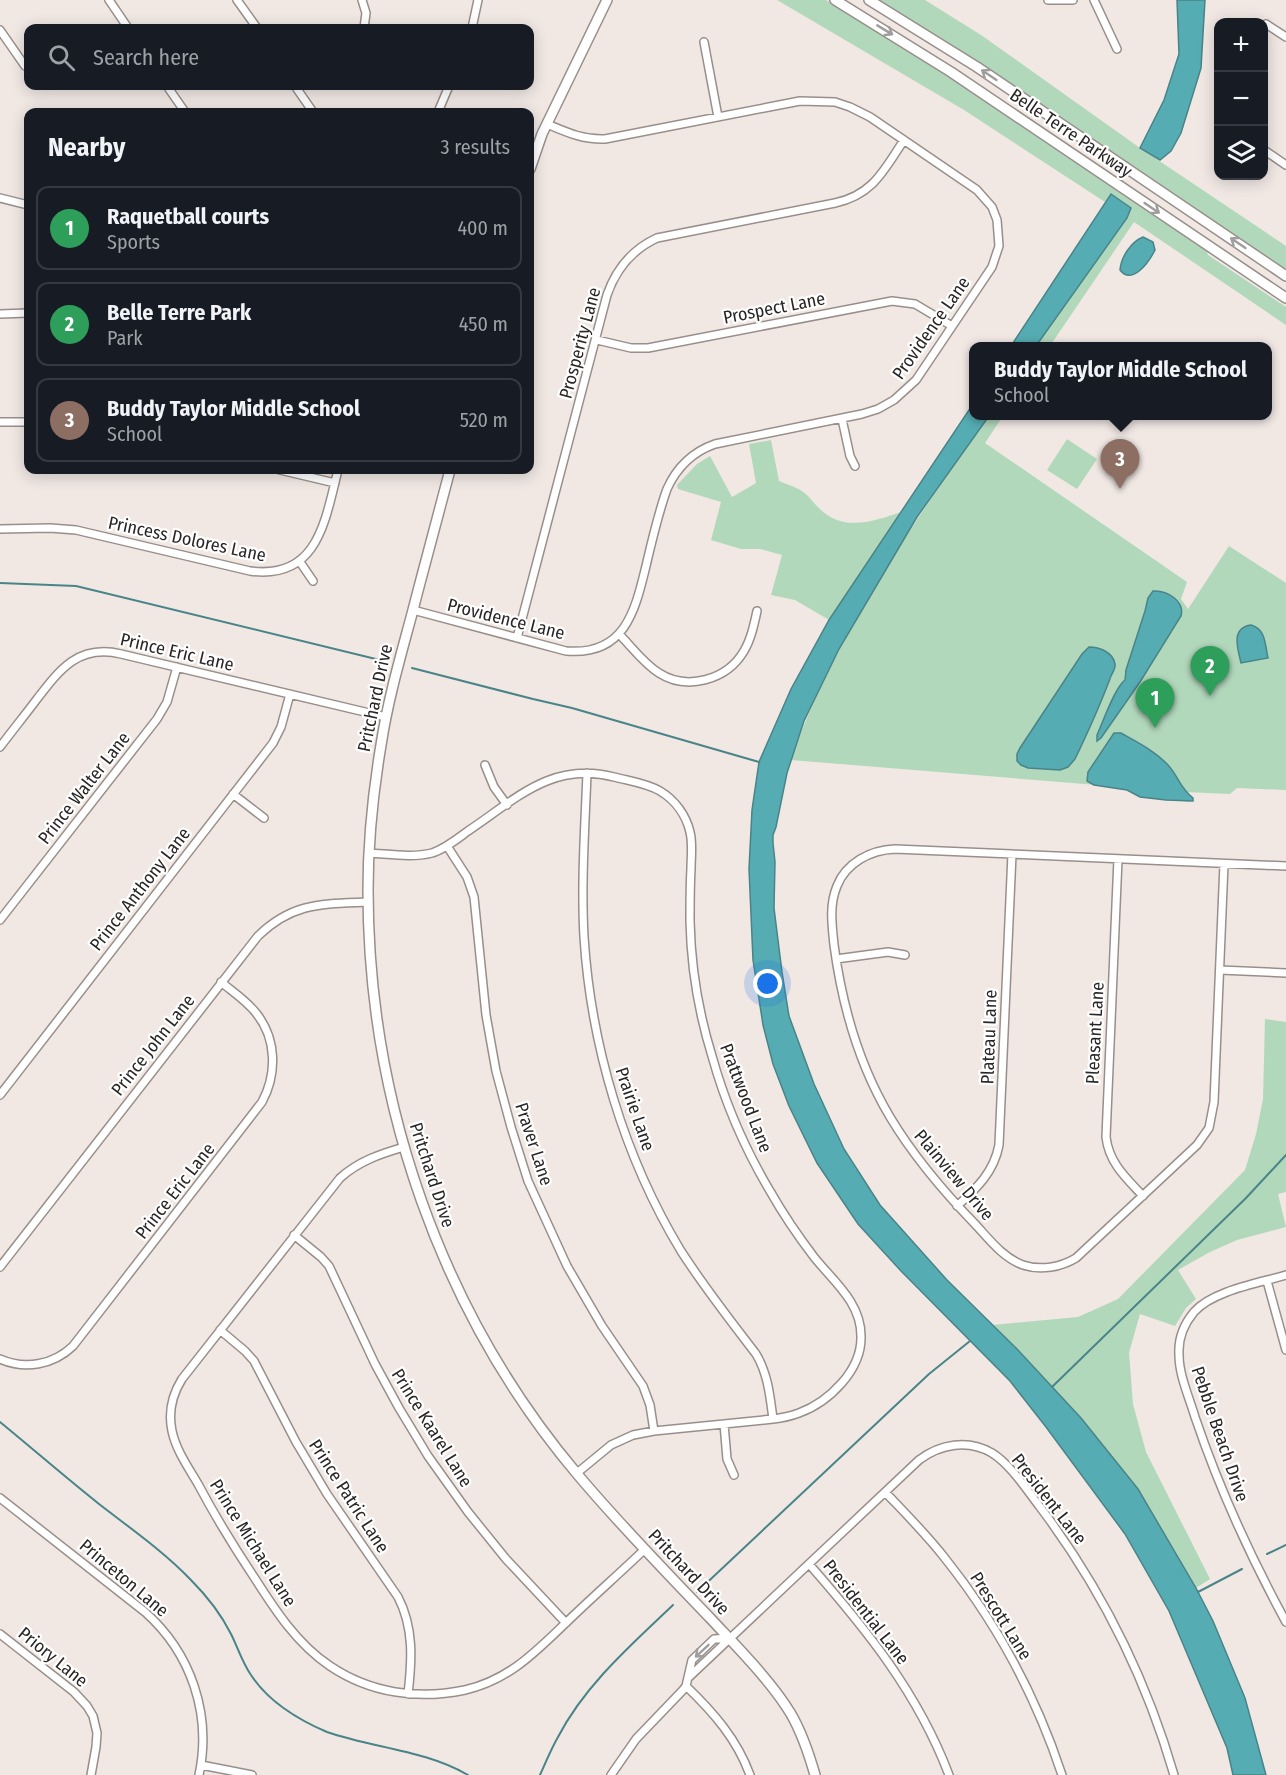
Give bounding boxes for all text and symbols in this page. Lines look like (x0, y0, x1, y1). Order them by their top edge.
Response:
map controls (1214, 18, 1268, 180)
button: + (1214, 18, 1268, 72)
search box (24, 24, 534, 90)
one-way arrow (876, 24, 893, 36)
icon: search (45, 41, 78, 74)
text: Search here (93, 44, 199, 71)
one-way arrow (981, 69, 998, 81)
button: − (1214, 72, 1268, 126)
street label: Belle Terre Parkway (1006, 84, 1136, 182)
button: layers (1214, 126, 1268, 180)
text: Nearby (48, 132, 125, 163)
text: 3 results (441, 135, 510, 159)
one-way arrow (1144, 201, 1161, 214)
text: Raquetball courts (107, 203, 269, 230)
text: 1 (65, 216, 74, 240)
text: 400 m (457, 216, 508, 240)
text: Sports (107, 230, 160, 254)
one-way arrow (1230, 237, 1247, 249)
street label: Providence Lane (887, 272, 975, 384)
street label: Prosperity Lane (555, 285, 605, 401)
street label: Prospect Lane (721, 287, 827, 329)
text: Belle Terre Park (107, 299, 251, 326)
text: 2 (65, 312, 74, 336)
text: 450 m (459, 312, 508, 336)
text: Park (107, 326, 143, 350)
popup (969, 342, 1272, 420)
text: Buddy Taylor Middle School (994, 356, 1247, 383)
text: School (994, 383, 1049, 407)
text: Buddy Taylor Middle School (107, 395, 360, 422)
text: 3 (65, 408, 74, 432)
text: 520 m (460, 408, 508, 432)
text: School (107, 422, 162, 446)
pin: 3 (1100, 440, 1140, 489)
street label: Princess Dolores Lane (106, 512, 268, 566)
street label: Providence Lane (445, 594, 567, 644)
street label: Prince Eric Lane (118, 628, 236, 676)
street label: Pritchard Drive (353, 642, 397, 754)
pin: 2 (1190, 646, 1230, 696)
pin: 1 (1136, 678, 1174, 728)
street label: Prince Walter Lane (33, 727, 135, 848)
street label: Prince Anthony Lane (85, 823, 195, 955)
your location (753, 969, 782, 998)
street label: Pleasant Lane (1081, 981, 1109, 1085)
street label: Plateau Lane (976, 989, 1002, 1085)
street label: Prince John Lane (107, 990, 199, 1100)
street label: Prattwood Lane (715, 1040, 777, 1156)
street label: Prairie Lane (610, 1064, 660, 1154)
street label: Praver Lane (510, 1100, 558, 1188)
street label: Pritchard Drive (405, 1120, 459, 1230)
street label: Plainview Drive (910, 1125, 999, 1225)
street label: Prince Eric Lane (131, 1138, 219, 1243)
street label: Pebble Beach Drive (1187, 1363, 1253, 1505)
street label: Prince Kaarel Lane (387, 1365, 477, 1491)
street label: Prince Patric Lane (304, 1435, 394, 1557)
street label: President Lane (1007, 1449, 1091, 1549)
street label: Prince Michael Lane (205, 1475, 301, 1611)
street label: Pritchard Drive (644, 1525, 734, 1620)
street label: Princeton Lane (75, 1534, 173, 1622)
street label: Presidential Lane (818, 1555, 914, 1669)
street label: Prescott Lane (965, 1568, 1037, 1664)
street label: Priory Lane (14, 1622, 92, 1692)
one-way arrow (695, 1643, 710, 1657)

